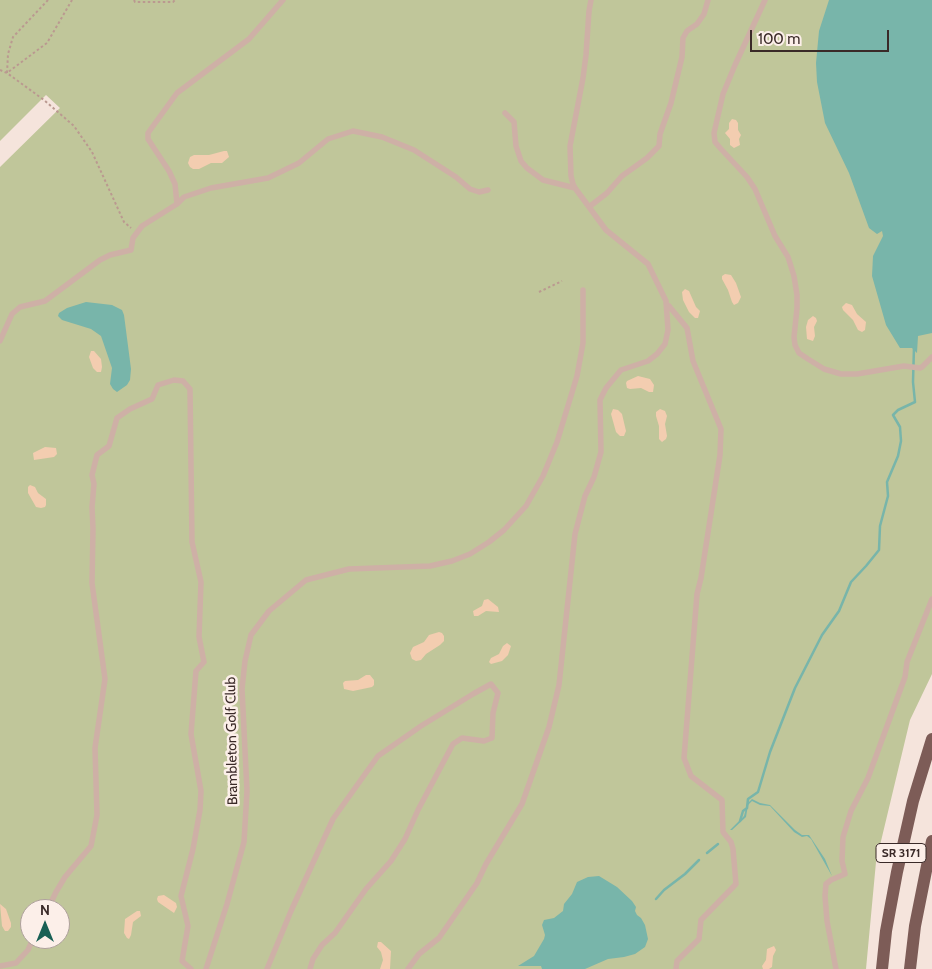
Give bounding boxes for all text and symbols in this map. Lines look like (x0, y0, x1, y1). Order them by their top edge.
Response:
scale bar (752, 20, 891, 52)
text: 100 m (758, 30, 800, 48)
street label: Brambleton Golf Club (222, 677, 242, 805)
road number: SR 3171 (876, 844, 926, 862)
north arrow (20, 899, 70, 949)
text: N (40, 901, 50, 919)

